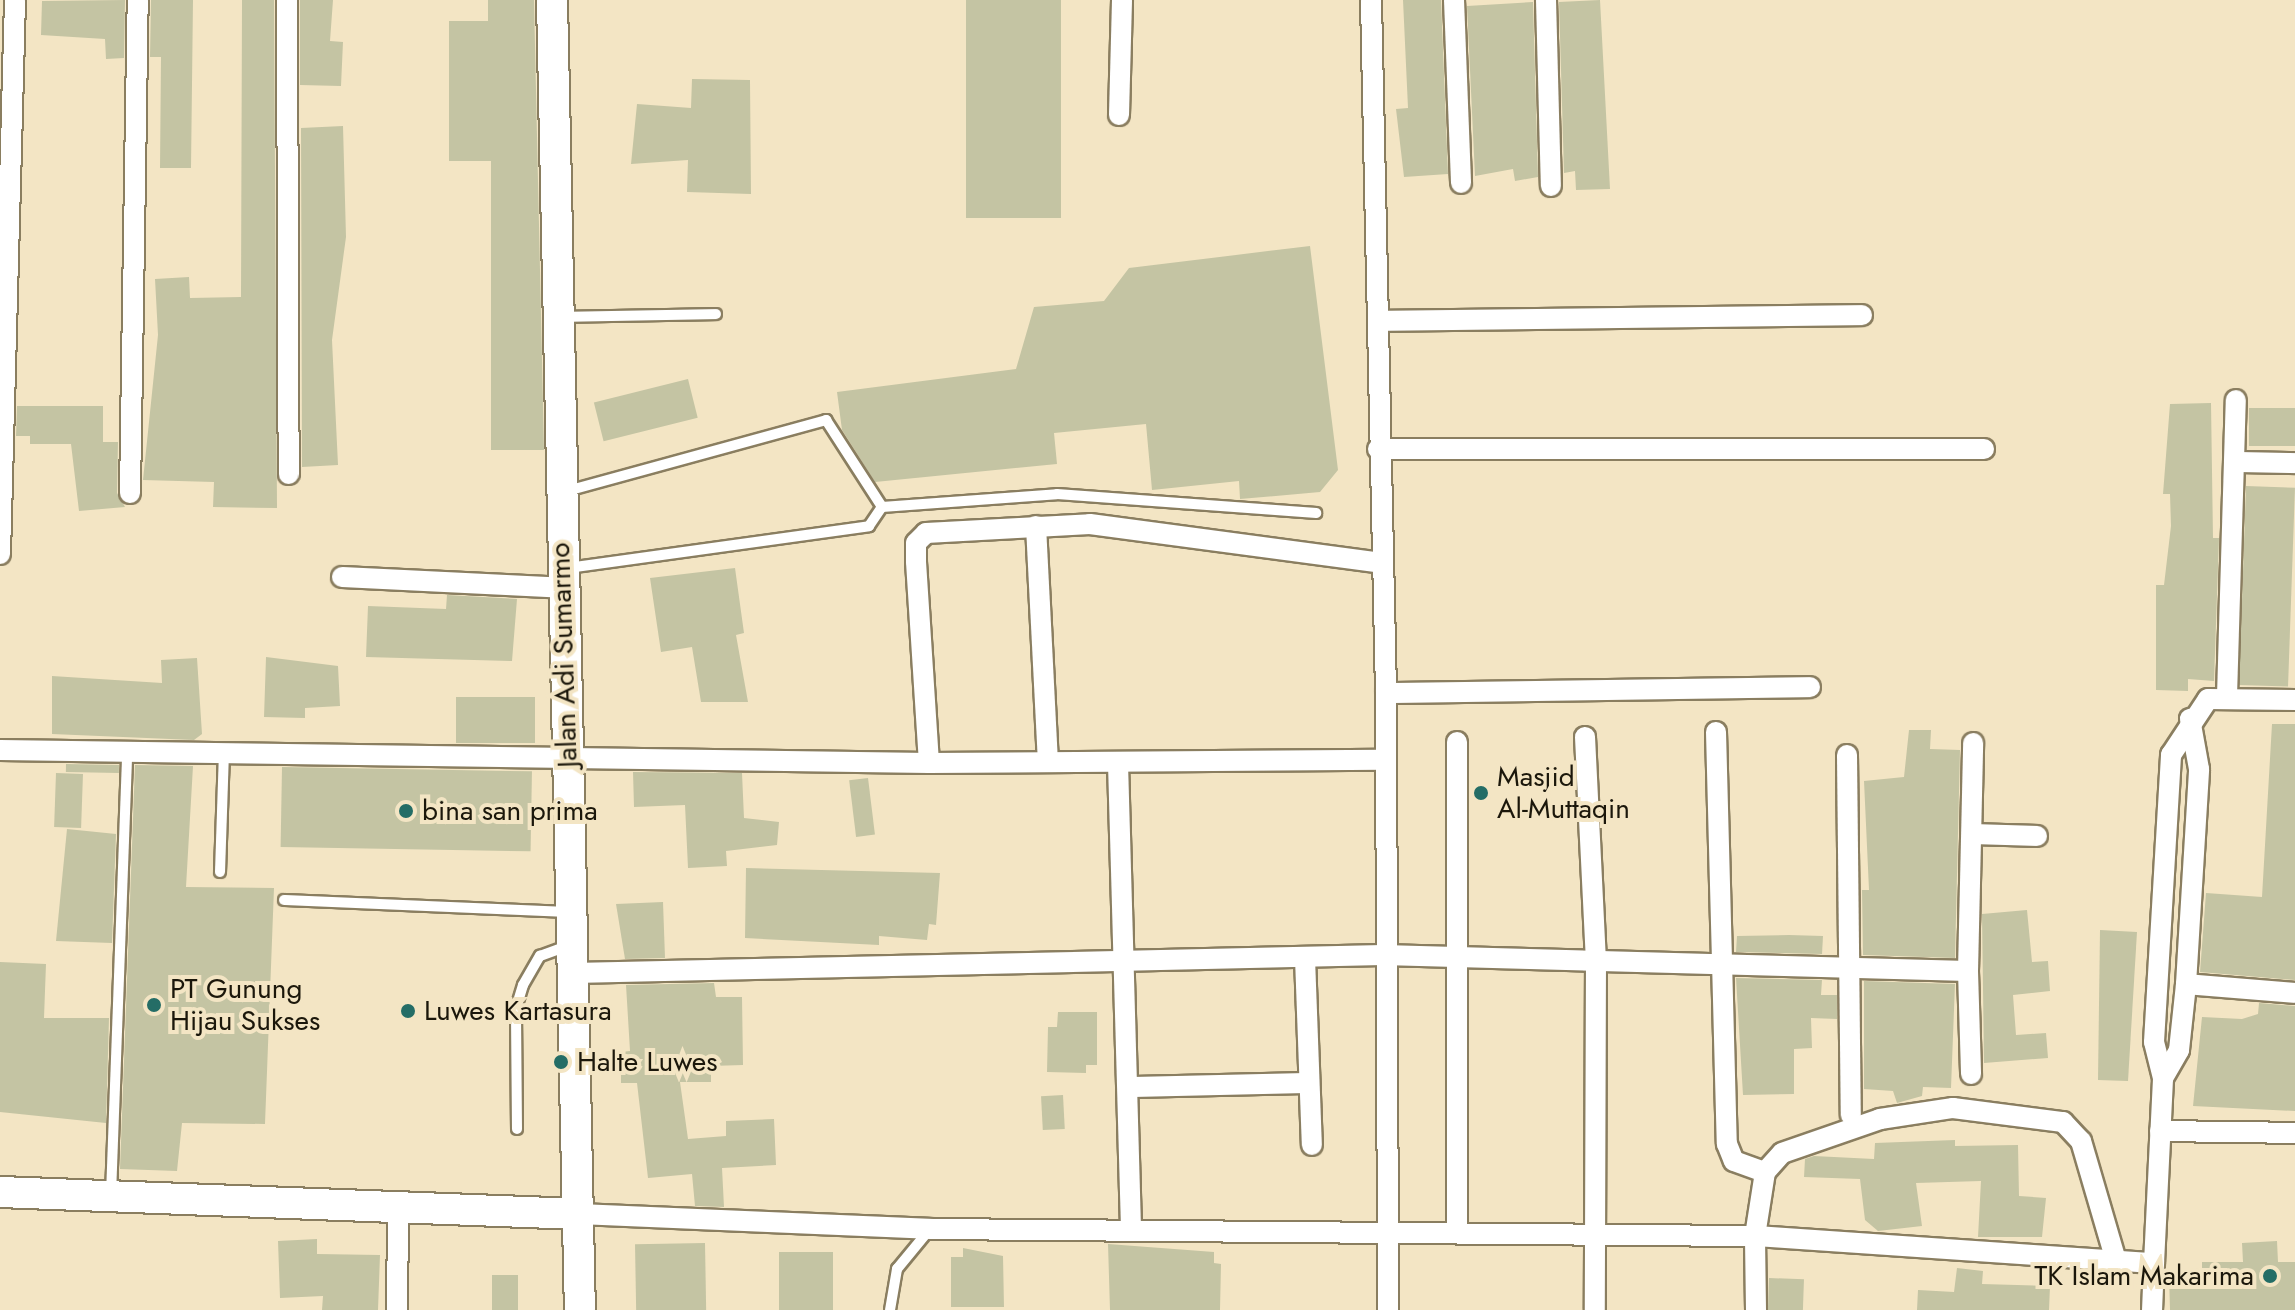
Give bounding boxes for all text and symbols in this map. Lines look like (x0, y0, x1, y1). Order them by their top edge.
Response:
street label: Jalan Adi Sumarmo (543, 542, 585, 768)
place label: Masjid Al-Muttaqin (1497, 760, 1630, 826)
marker: Masjid Al-Muttaqin (1472, 784, 1490, 802)
place label: bina san prima (422, 794, 598, 828)
marker: bina san prima (397, 802, 415, 820)
place label: PT Gunung Hijau Sukses (170, 972, 320, 1038)
place label: Luwes Kartasura (424, 994, 612, 1028)
marker: PT Gunung Hijau Sukses (145, 996, 163, 1014)
marker: Luwes Kartasura (399, 1002, 417, 1020)
place label: Halte Luwes (577, 1045, 718, 1079)
marker: Halte Luwes (552, 1053, 570, 1071)
place label: TK Islam Makarima (2034, 1259, 2254, 1293)
marker: TK Islam Makarima (2261, 1267, 2279, 1285)

